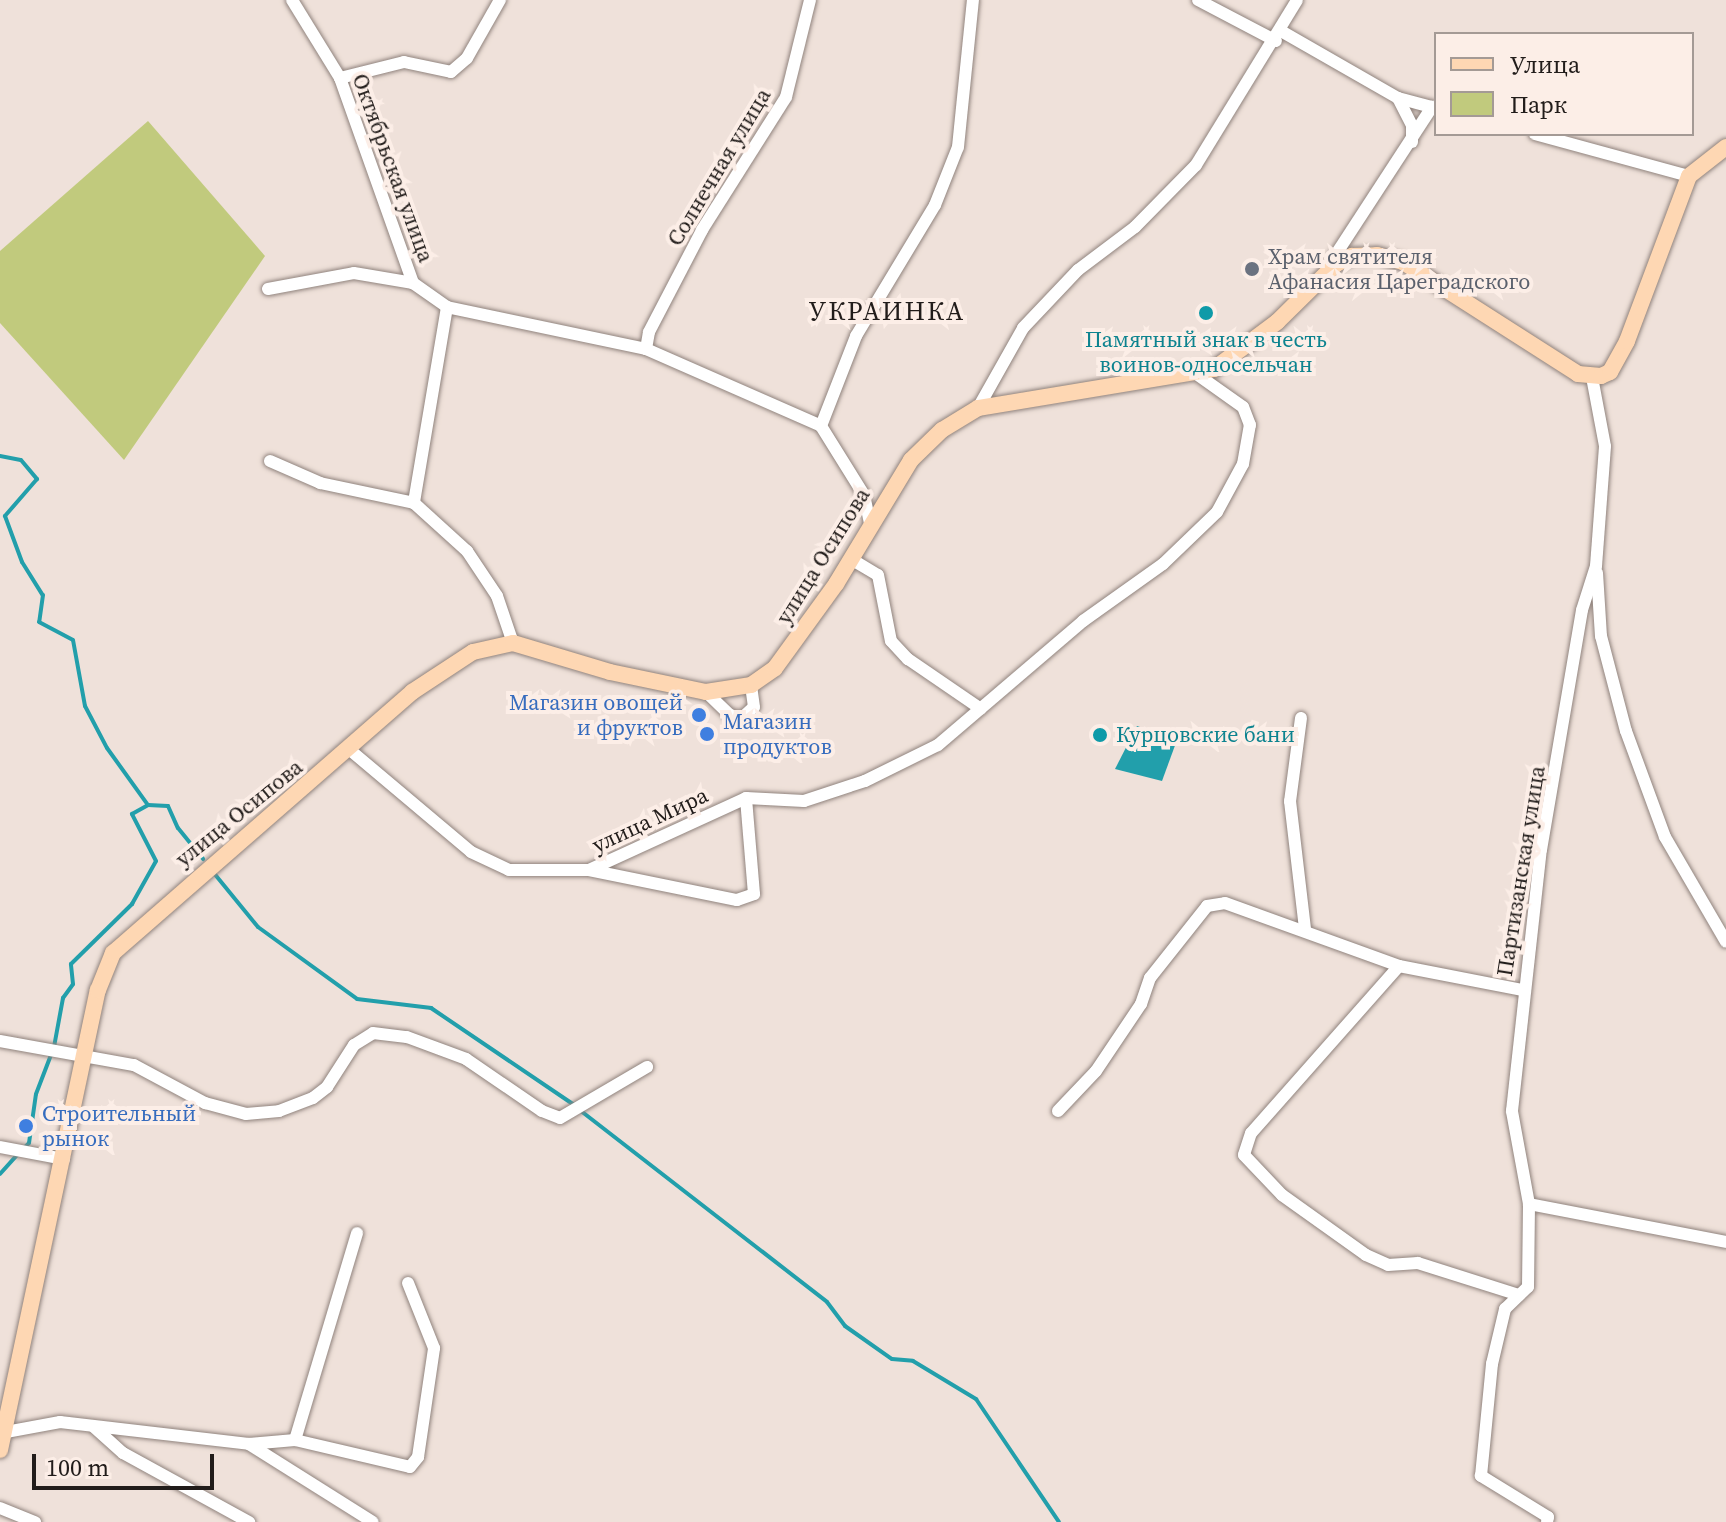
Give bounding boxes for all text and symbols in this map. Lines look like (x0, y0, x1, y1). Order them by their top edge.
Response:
legend (1434, 32, 1694, 136)
text: Улица (1510, 48, 1580, 81)
street label: Октябрьская улица (347, 70, 439, 266)
street label: Солнечная улица (662, 83, 776, 251)
text: Парк (1510, 88, 1567, 121)
place label: Храм святителя Афанасия Цареградского (1268, 243, 1530, 294)
marker: Храм святителя Афанасия Цареградского (1243, 260, 1261, 278)
district label: УКРАИНКА (809, 296, 965, 328)
marker: Памятный знак в честь воинов-односельчан (1197, 304, 1215, 322)
place label: Памятный знак в честь воинов-односельчан (1085, 326, 1327, 378)
street label: улица Осипова (771, 483, 875, 629)
place label: Магазин овощей и фруктов (509, 689, 683, 740)
marker: Магазин овощей и фруктов (690, 706, 708, 724)
place label: Магазин продуктов (723, 708, 832, 760)
place label: Курцовские бани (1116, 722, 1295, 748)
marker: Магазин продуктов (698, 725, 716, 743)
marker: Курцовские бани (1091, 726, 1109, 744)
street label: улица Осипова (170, 754, 308, 872)
street label: Партизанская улица (1491, 764, 1551, 978)
street label: улица Мира (588, 782, 712, 858)
place label: Строительный рынок (42, 1100, 196, 1152)
marker: Строительный рынок (17, 1117, 35, 1135)
scale bar (36, 1438, 218, 1488)
text: 100 m (46, 1451, 109, 1484)

